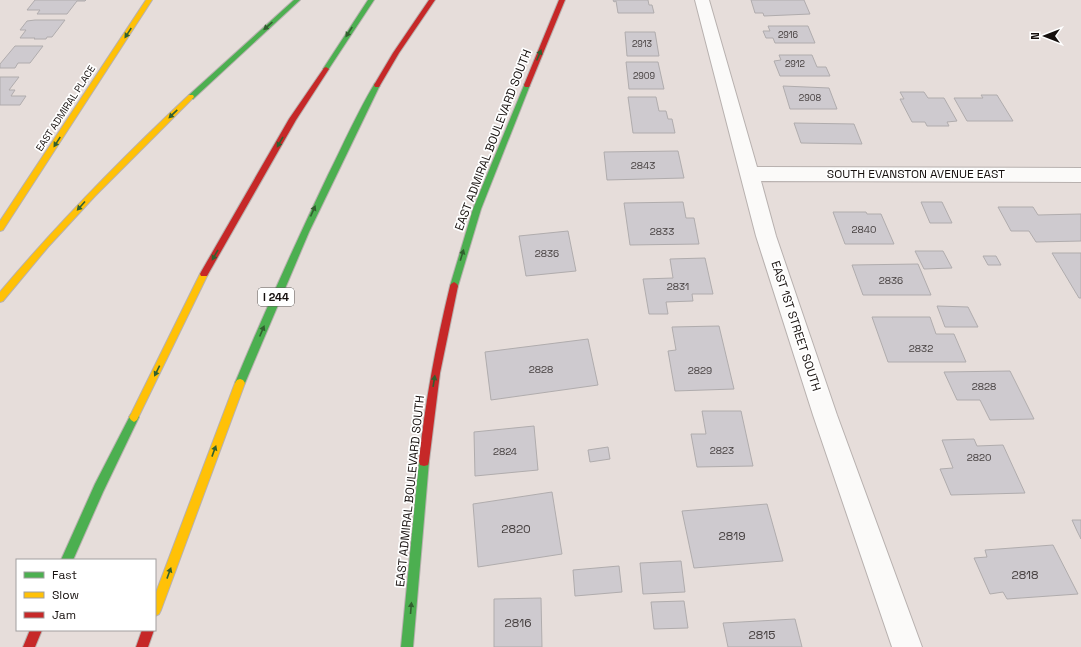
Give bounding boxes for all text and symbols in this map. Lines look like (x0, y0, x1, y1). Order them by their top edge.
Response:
north arrow (1025, 16, 1065, 56)
one-way arrow (263, 22, 273, 31)
one-way arrow (346, 26, 353, 38)
one-way arrow (124, 27, 131, 39)
house number: 2916 (778, 29, 799, 41)
text: N (1028, 32, 1042, 40)
house number: 2913 (632, 38, 652, 50)
street label: EAST ADMIRAL BOULEVARD SOUTH (451, 47, 535, 233)
one-way arrow (536, 50, 542, 61)
house number: 2912 (785, 58, 805, 70)
street label: EAST ADMIRAL PLACE (33, 63, 98, 154)
house number: 2909 (633, 70, 655, 82)
house number: 2908 (799, 92, 822, 104)
one-way arrow (168, 110, 178, 119)
one-way arrow (53, 136, 60, 148)
one-way arrow (276, 136, 283, 148)
house number: 2843 (631, 159, 655, 172)
street label: SOUTH EVANSTON AVENUE EAST (827, 166, 1005, 182)
one-way arrow (76, 201, 85, 211)
one-way arrow (310, 205, 316, 216)
house number: 2840 (852, 223, 876, 236)
house number: 2833 (650, 225, 674, 238)
house number: 2836 (535, 247, 559, 260)
one-way arrow (459, 248, 465, 260)
one-way arrow (211, 249, 218, 261)
street label: EAST 1ST STREET SOUTH (767, 259, 825, 393)
house number: 2836 (879, 274, 903, 287)
house number: 2831 (667, 280, 689, 293)
road number: I 244 (258, 288, 294, 306)
one-way arrow (259, 325, 265, 336)
house number: 2832 (909, 342, 933, 355)
house number: 2828 (529, 363, 553, 376)
house number: 2829 (688, 364, 712, 377)
one-way arrow (154, 365, 160, 377)
one-way arrow (431, 375, 437, 388)
house number: 2828 (972, 380, 996, 393)
street label: EAST ADMIRAL BOULEVARD SOUTH (392, 394, 428, 588)
house number: 2823 (710, 444, 734, 457)
one-way arrow (211, 445, 217, 457)
house number: 2824 (493, 445, 517, 458)
house number: 2820 (967, 451, 991, 464)
house number: 2820 (501, 521, 531, 537)
house number: 2819 (718, 528, 746, 544)
legend (16, 559, 156, 631)
text: Fast (52, 567, 77, 583)
one-way arrow (166, 567, 172, 579)
house number: 2818 (1011, 567, 1039, 583)
text: Slow (52, 587, 79, 603)
one-way arrow (407, 602, 414, 614)
text: Jam (52, 607, 76, 623)
house number: 2816 (504, 615, 532, 631)
house number: 2815 (749, 627, 775, 643)

